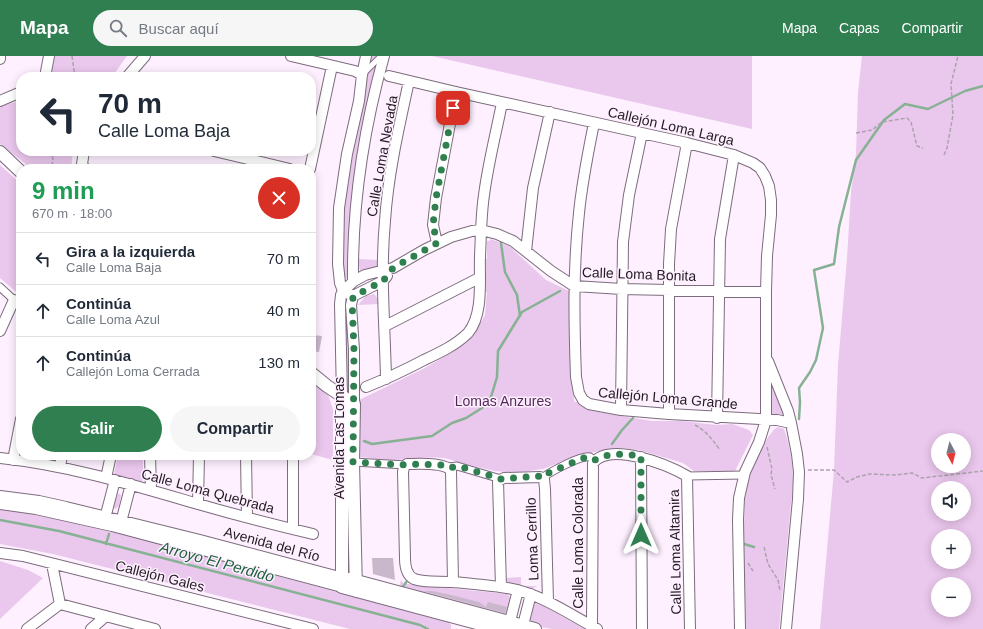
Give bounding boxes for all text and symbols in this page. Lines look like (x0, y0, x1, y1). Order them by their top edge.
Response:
search box (93, 10, 373, 46)
text: Mapa (20, 17, 69, 38)
icon: search (107, 17, 129, 39)
text: Buscar aquí (139, 20, 219, 37)
text: Mapa (782, 20, 817, 36)
text: Capas (839, 20, 880, 36)
text: Compartir (902, 20, 963, 36)
icon: left (32, 88, 84, 140)
text: 70 m (98, 88, 162, 119)
pin (436, 91, 470, 125)
street label: Calle Loma Nevada (363, 94, 401, 218)
icon: arrive (442, 97, 464, 119)
street label: Callejón Loma Larga (606, 104, 736, 148)
text: Calle Loma Baja (98, 121, 230, 141)
text: 9 min (32, 177, 95, 204)
button: close (258, 177, 300, 219)
text: 670 m · 18:00 (32, 206, 112, 221)
text: Gira a la izquierda (66, 243, 195, 260)
icon: left (32, 248, 54, 270)
text: 70 m (267, 250, 300, 267)
text: Calle Loma Baja (66, 260, 161, 275)
street label: Calle Loma Bonita (582, 264, 697, 284)
text: Continúa (66, 295, 131, 312)
icon: ahead (32, 300, 54, 322)
text: 40 m (267, 302, 300, 319)
text: Calle Loma Azul (66, 312, 160, 327)
text: Continúa (66, 347, 131, 364)
icon: ahead (32, 352, 54, 374)
text: 130 m (258, 354, 300, 371)
text: Callejón Loma Cerrada (66, 364, 200, 379)
street label: Avenida Las Lomas (331, 377, 347, 499)
street label: Callejón Loma Grande (598, 384, 739, 412)
park label: Lomas Anzures (455, 393, 551, 409)
button: Salir (32, 406, 162, 452)
button: Compartir (170, 406, 300, 452)
north arrow (931, 433, 971, 473)
map controls (931, 433, 971, 617)
street label: Calle Loma Quebrada (140, 466, 276, 517)
street label: Calle Loma Colorada (570, 477, 586, 609)
button: sound (931, 481, 971, 521)
street label: Calle Loma Altamira (666, 489, 684, 615)
street label: Loma Cerrillo (523, 497, 541, 581)
position arrow (620, 514, 662, 556)
street label: Avenida del Río (222, 524, 322, 565)
button: + (931, 529, 971, 569)
water label: Arroyo El Perdido (157, 538, 276, 585)
street label: Callejón Gales (114, 557, 206, 595)
button: − (931, 577, 971, 617)

